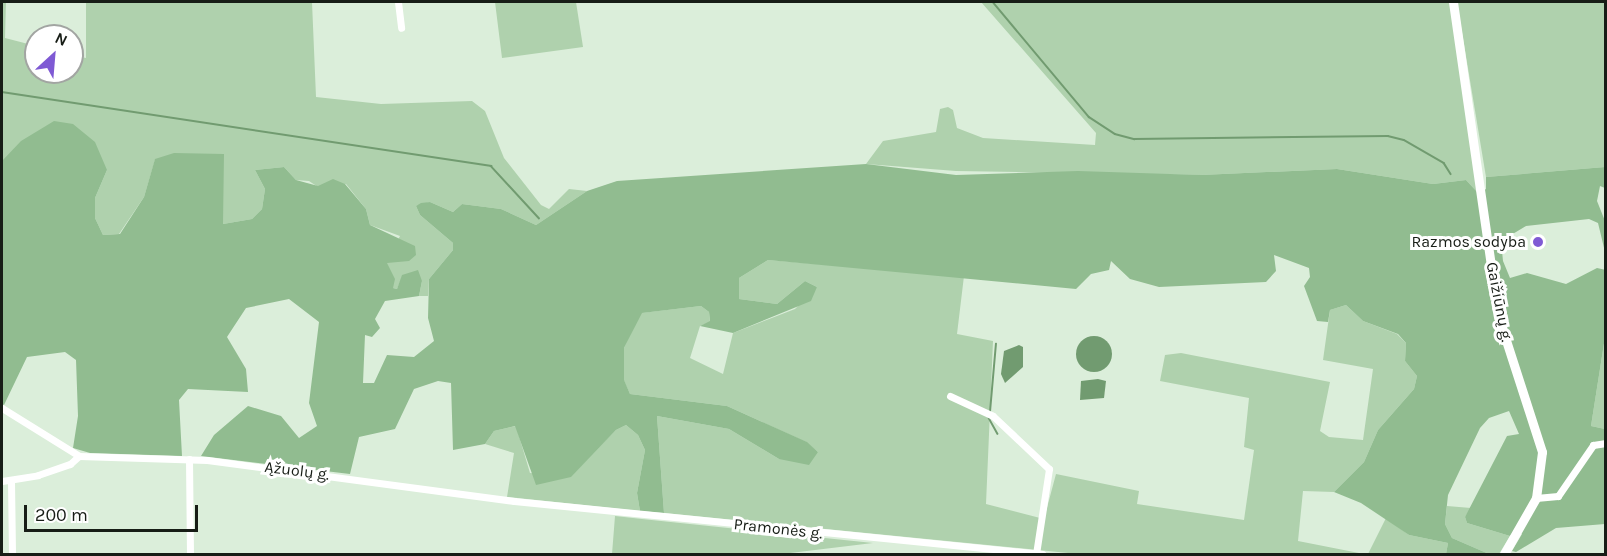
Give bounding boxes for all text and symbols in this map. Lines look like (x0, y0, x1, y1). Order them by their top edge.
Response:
north arrow (24, 24, 84, 84)
text: N (52, 28, 71, 50)
place label: Razmos sodyba (1412, 232, 1526, 252)
marker: Razmos sodyba (1531, 235, 1545, 249)
street label: Gaižiūnų g. (1482, 260, 1516, 344)
street label: Ąžuolų g. (264, 458, 330, 484)
scale bar (27, 493, 201, 531)
text: 200 m (35, 504, 88, 526)
street label: Pramonės g. (733, 515, 823, 543)

